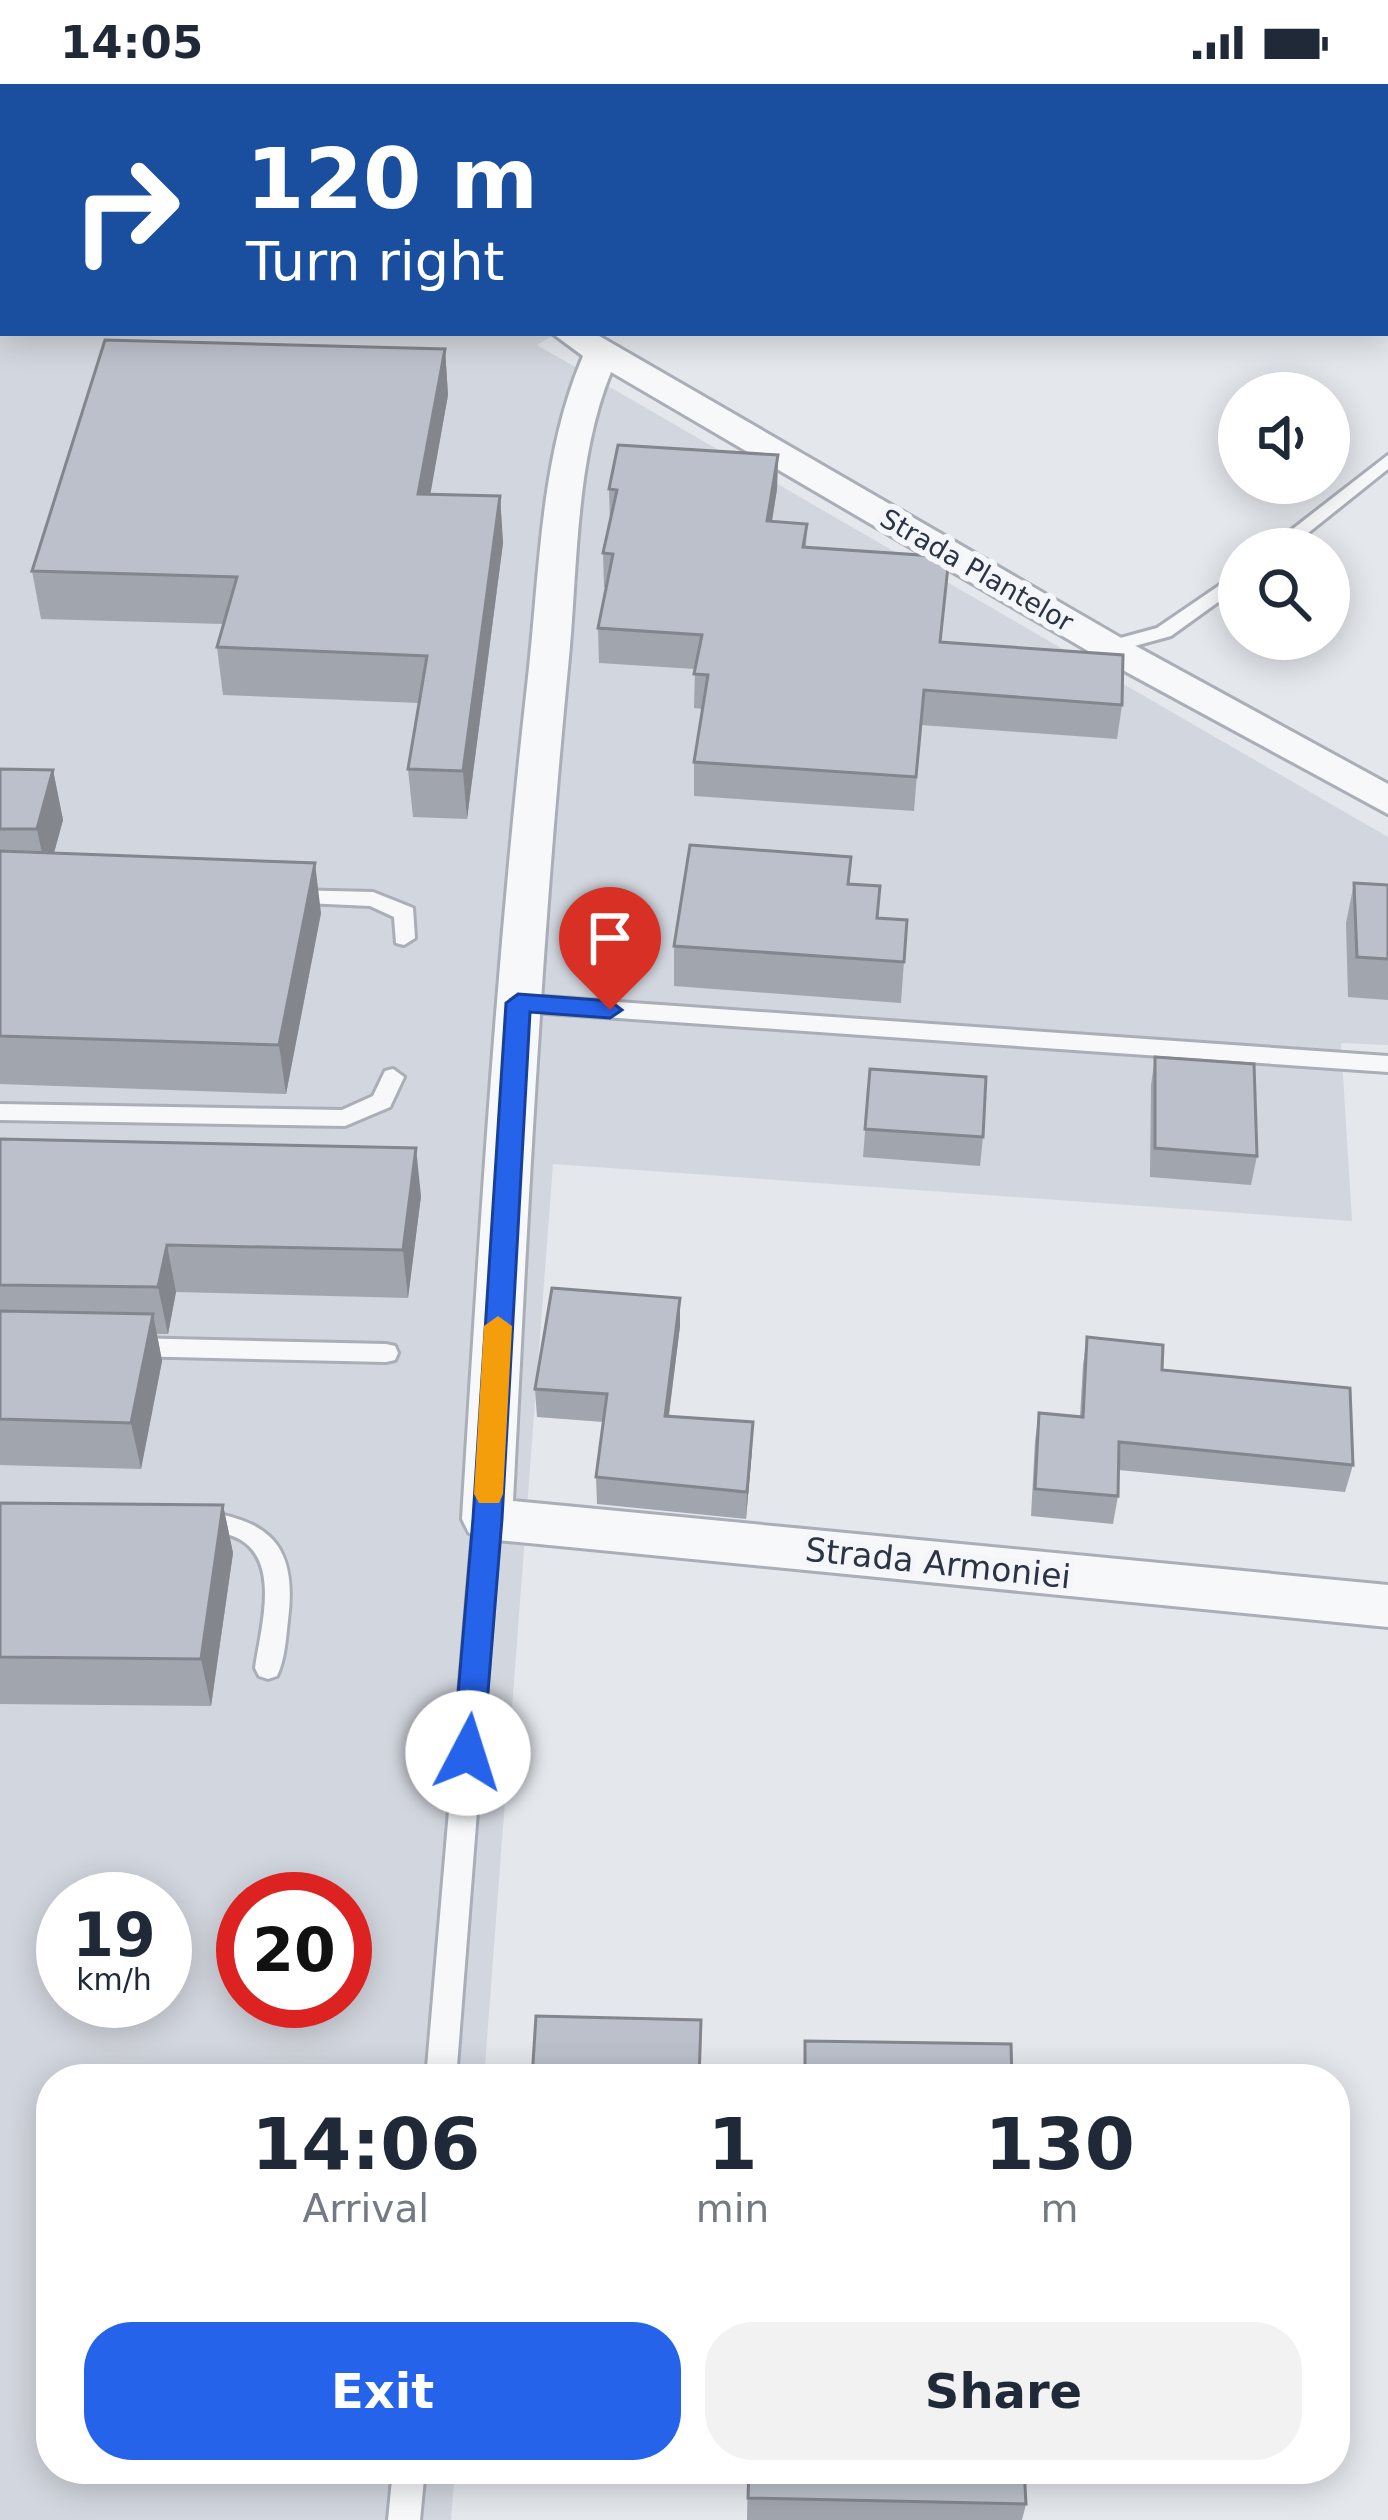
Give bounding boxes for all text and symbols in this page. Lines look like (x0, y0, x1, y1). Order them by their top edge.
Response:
text: 14:05 (60, 16, 203, 69)
text: 120 m (246, 130, 538, 228)
icon: right (48, 132, 204, 288)
text: Turn right (246, 230, 505, 293)
map controls (1218, 372, 1350, 660)
button: sound (1218, 372, 1350, 504)
street label: Strada Plantelor (875, 502, 1080, 638)
button: search (1218, 528, 1350, 660)
pin (559, 887, 661, 1010)
icon: arrive (577, 905, 643, 971)
street label: Strada Armoniei (803, 1530, 1073, 1596)
position arrow (405, 1690, 531, 1816)
speed limit sign: 20 (216, 1872, 372, 2028)
text: 19 (72, 1900, 156, 1970)
text: km/h (76, 1962, 152, 1997)
text: 14:06 (251, 2102, 480, 2186)
text: 1 (707, 2102, 757, 2186)
text: 130 (984, 2102, 1135, 2186)
text: Arrival (302, 2186, 429, 2231)
text: min (696, 2186, 769, 2231)
text: m (1041, 2186, 1079, 2231)
button: Exit (84, 2322, 681, 2460)
button: Share (705, 2322, 1302, 2460)

